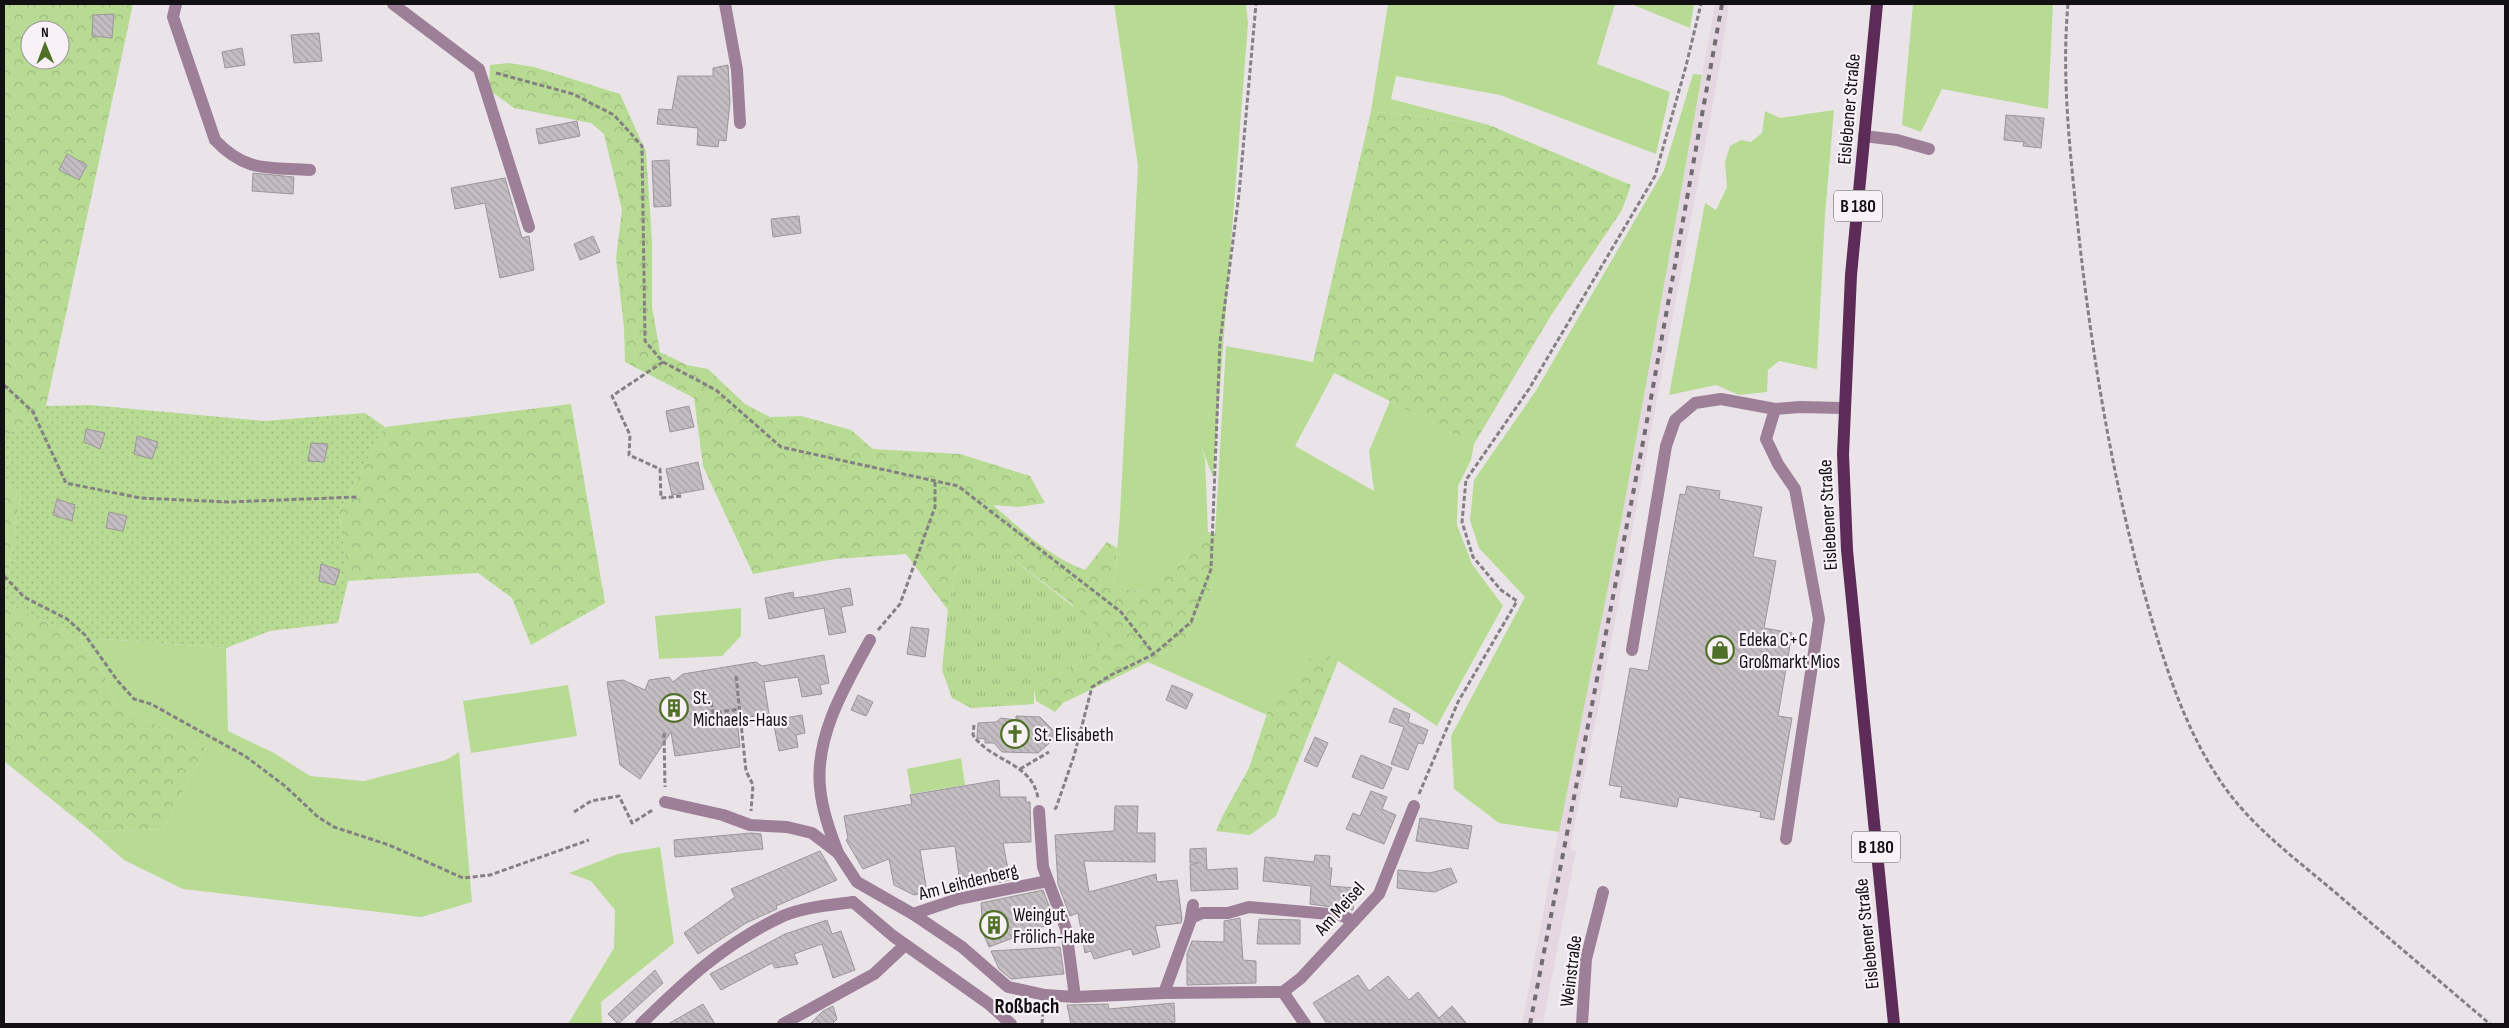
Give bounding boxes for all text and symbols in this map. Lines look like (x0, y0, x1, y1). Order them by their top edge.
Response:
north arrow (20, 20, 70, 70)
text: N (41, 24, 49, 41)
street label: Eislebener Straße (1833, 53, 1866, 165)
road number: B 180 (1834, 190, 1882, 222)
street label: Eislebener Straße (1814, 459, 1843, 571)
place label: Edeka C+C Großmarkt Mios (1739, 629, 1840, 674)
shop icon: Edeka C+C Großmarkt Mios (1705, 635, 1735, 665)
place label: St. Michaels-Haus (693, 687, 788, 732)
building icon: St. Michaels-Haus (659, 693, 689, 723)
church icon: St. Elisabeth (1000, 719, 1030, 749)
place label: St. Elisabeth (1034, 724, 1114, 747)
road number: B 180 (1852, 832, 1900, 862)
street label: Am Leihdenberg (915, 859, 1021, 906)
street label: Am Meisel (1309, 877, 1370, 941)
street label: Eislebener Straße (1850, 877, 1885, 990)
place label: Weingut Frölich-Hake (1013, 904, 1095, 949)
building icon: Weingut Frölich-Hake (979, 910, 1009, 940)
street label: Weinstraße (1556, 934, 1587, 1008)
district label: Roßbach (995, 994, 1059, 1019)

